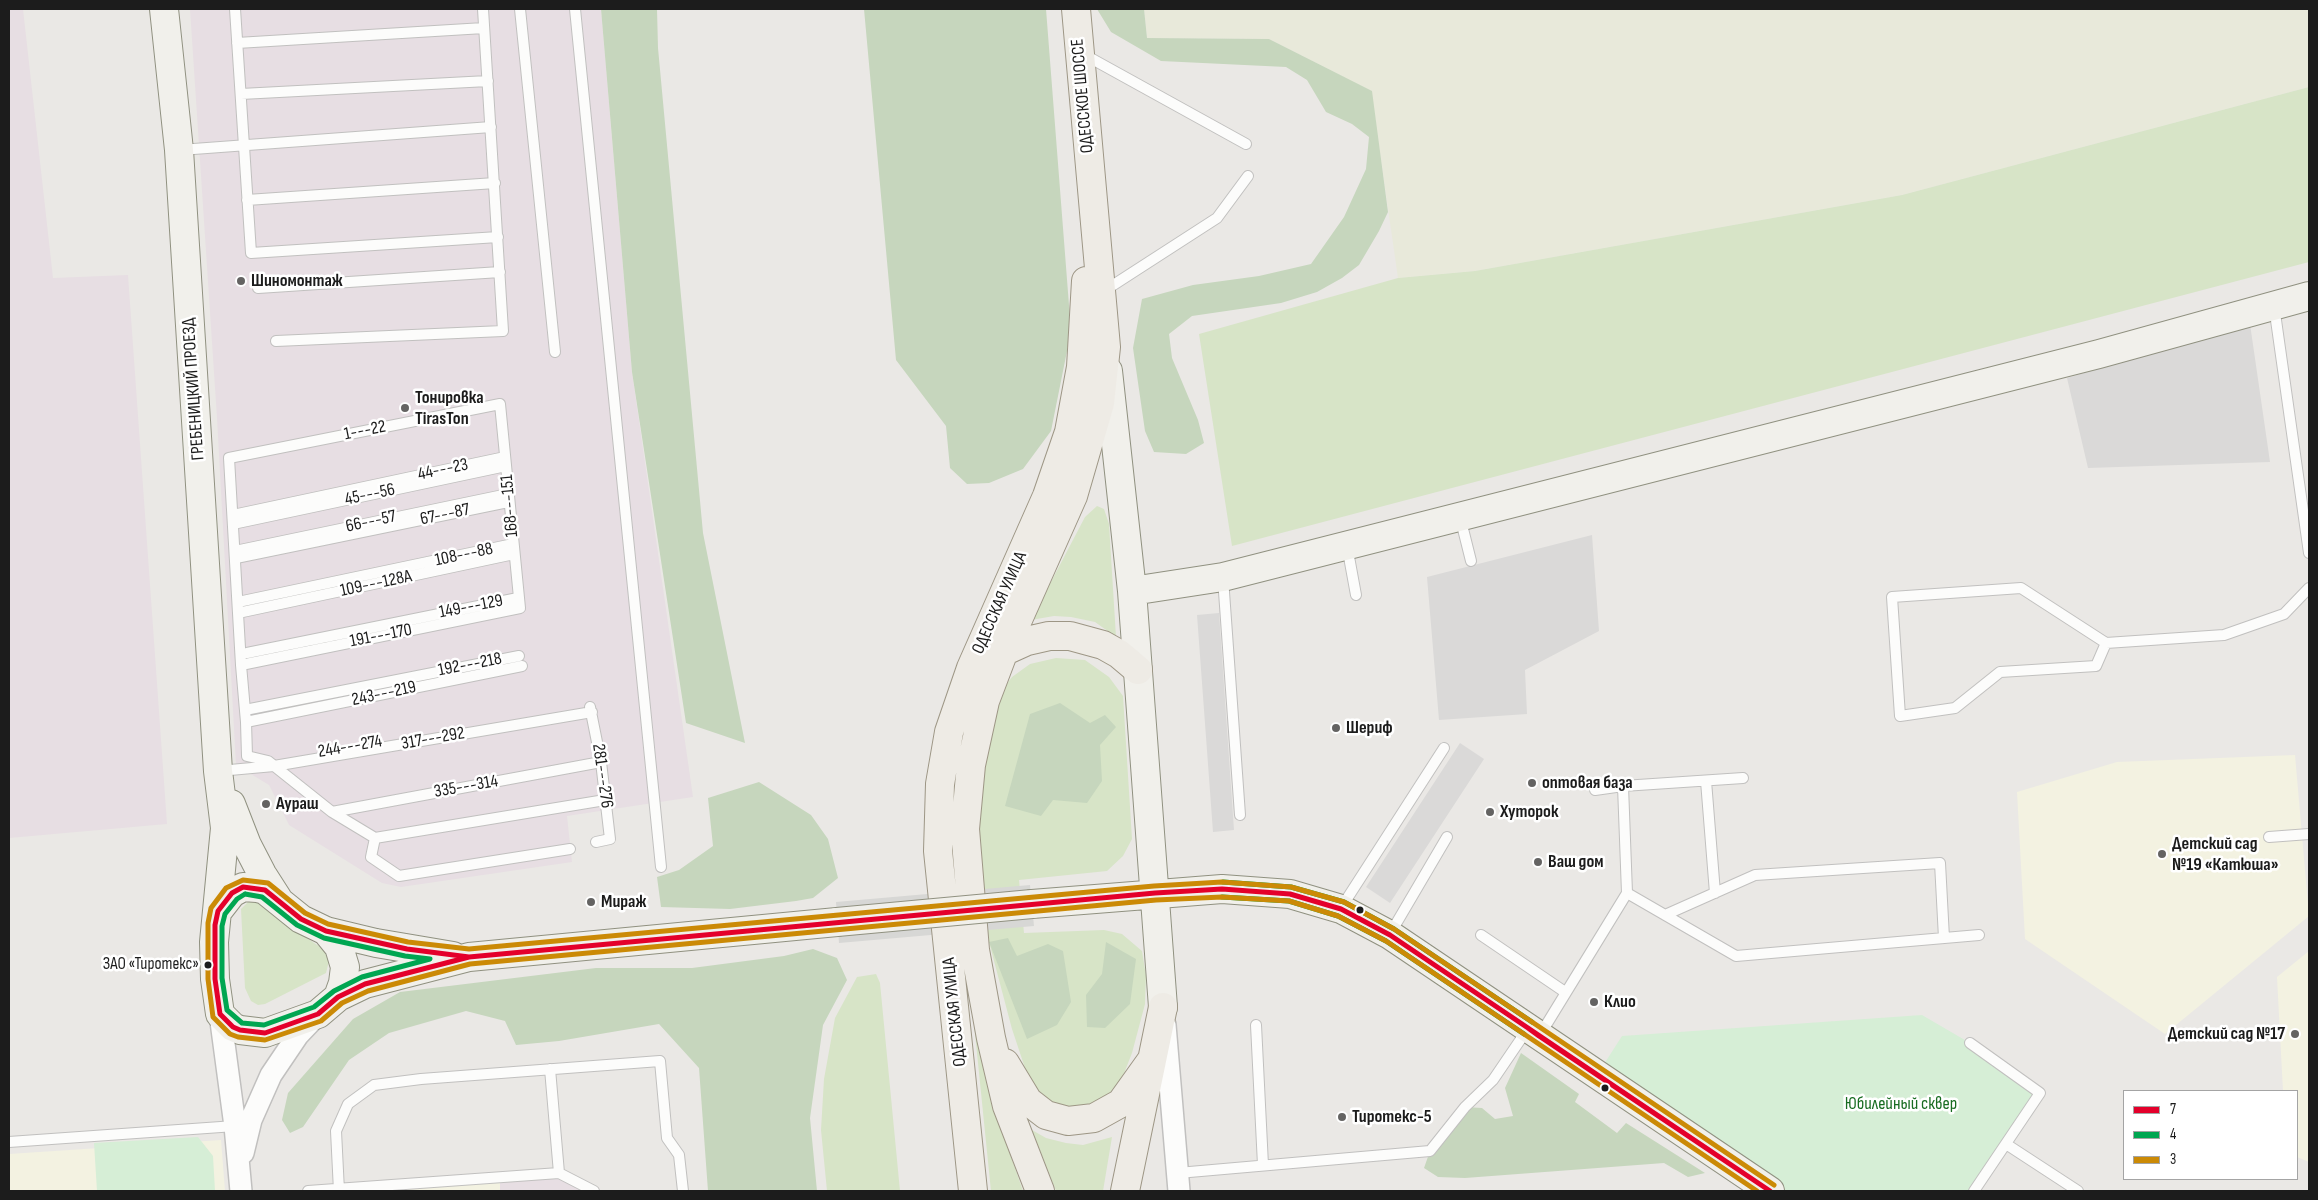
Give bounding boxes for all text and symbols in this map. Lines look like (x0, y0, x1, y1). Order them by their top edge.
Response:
street label: ОДЕССКОЕ ШОССЕ (1067, 38, 1099, 154)
place label: Шиномонтаж (251, 270, 343, 292)
marker: Шиномонтаж (235, 275, 247, 287)
street label: ГРЕБЕНИЦКИЙ ПРОЕЗД (178, 317, 210, 461)
place label: Тонировка TirasTon (415, 387, 484, 429)
marker: Тонировка TirasTon (399, 402, 411, 414)
street label: 1---22 (342, 416, 388, 446)
street label: 44---23 (416, 454, 470, 486)
street label: 168---151 (497, 474, 523, 538)
street label: 45---56 (343, 479, 397, 511)
street label: 67---87 (418, 499, 472, 531)
street label: 66---57 (344, 506, 398, 538)
street label: 108---88 (433, 538, 495, 572)
street label: ОДЕССКАЯ УЛИЦА (968, 549, 1032, 657)
street label: 109---128А (338, 566, 414, 602)
street label: 149---129 (437, 590, 505, 624)
street label: 191---170 (348, 619, 414, 653)
street label: 192---218 (436, 648, 504, 682)
street label: 243---219 (350, 677, 418, 711)
place label: Шериф (1346, 717, 1393, 739)
marker: Шериф (1330, 722, 1342, 734)
street label: 317---292 (400, 723, 466, 755)
street label: 244---274 (316, 731, 384, 763)
street label: 281---276 (587, 742, 617, 810)
street label: 335---314 (432, 771, 500, 803)
place label: оптовая база (1542, 772, 1633, 794)
marker: оптовая база (1526, 777, 1538, 789)
place label: Аураш (276, 793, 319, 815)
marker: Аураш (260, 798, 272, 810)
place label: Хуторок (1500, 801, 1558, 823)
marker: Хуторок (1484, 806, 1496, 818)
place label: Детский сад №19 «Катюша» (2172, 833, 2279, 876)
marker: Детский сад №19 «Катюша» (2156, 848, 2168, 860)
place label: Ваш дом (1548, 851, 1604, 873)
marker: Ваш дом (1532, 856, 1544, 868)
place label: Мираж (601, 891, 646, 913)
marker: Мираж (585, 896, 597, 908)
unlabelled marker (1355, 905, 1365, 915)
place label: ЗАО «Тиротекс» (103, 955, 199, 975)
street label: ОДЕССКАЯ УЛИЦА (939, 956, 971, 1068)
marker: ЗАО «Тиротекс» (203, 960, 213, 970)
place label: Клио (1604, 991, 1636, 1013)
marker: Клио (1588, 996, 1600, 1008)
place label: Детский сад №17 (2168, 1023, 2285, 1045)
marker: Детский сад №17 (2289, 1028, 2301, 1040)
unlabelled marker (1600, 1083, 1610, 1093)
legend (2123, 1090, 2298, 1180)
park label: Юбилейный сквер (1845, 1093, 1957, 1115)
text: 7 (2170, 1100, 2176, 1119)
place label: Тиротекс-5 (1352, 1106, 1432, 1128)
marker: Тиротекс-5 (1336, 1111, 1348, 1123)
text: 4 (2170, 1125, 2176, 1144)
text: 3 (2170, 1150, 2176, 1169)

